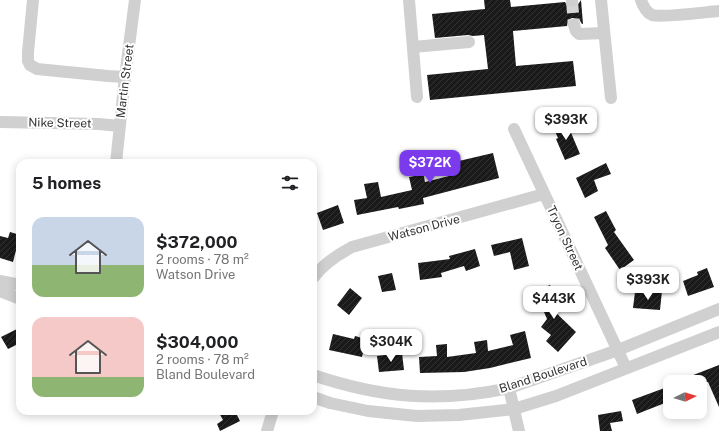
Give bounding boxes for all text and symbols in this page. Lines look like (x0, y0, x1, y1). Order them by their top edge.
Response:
street label: Martin Street (114, 43, 137, 119)
pin: $393K (538, 107, 594, 141)
text: $393K (544, 112, 588, 127)
street label: Nike Street (28, 115, 92, 131)
pin: $372K (402, 150, 458, 184)
text: $372K (408, 155, 452, 170)
icon: filters (279, 172, 301, 194)
text: 5 homes (32, 173, 101, 193)
street label: Tryon Street (544, 204, 586, 273)
street label: Watson Drive (387, 212, 461, 244)
text: $372,000 (156, 232, 238, 252)
icon: home (64, 233, 112, 281)
text: 2 rooms · 78 m² (156, 252, 249, 267)
text: Watson Drive (156, 267, 235, 282)
pin: $393K (620, 267, 676, 301)
text: $393K (626, 272, 670, 287)
pin: $443K (526, 286, 582, 320)
text: $443K (532, 291, 576, 306)
pin: $304K (363, 329, 419, 363)
text: $304,000 (156, 332, 238, 352)
icon: home (64, 333, 112, 381)
text: $304K (369, 334, 413, 349)
text: 2 rooms · 78 m² (156, 352, 249, 367)
street label: Bland Boulevard (497, 354, 589, 396)
text: Bland Boulevard (156, 367, 255, 382)
north arrow (663, 375, 707, 419)
map controls (663, 375, 707, 419)

